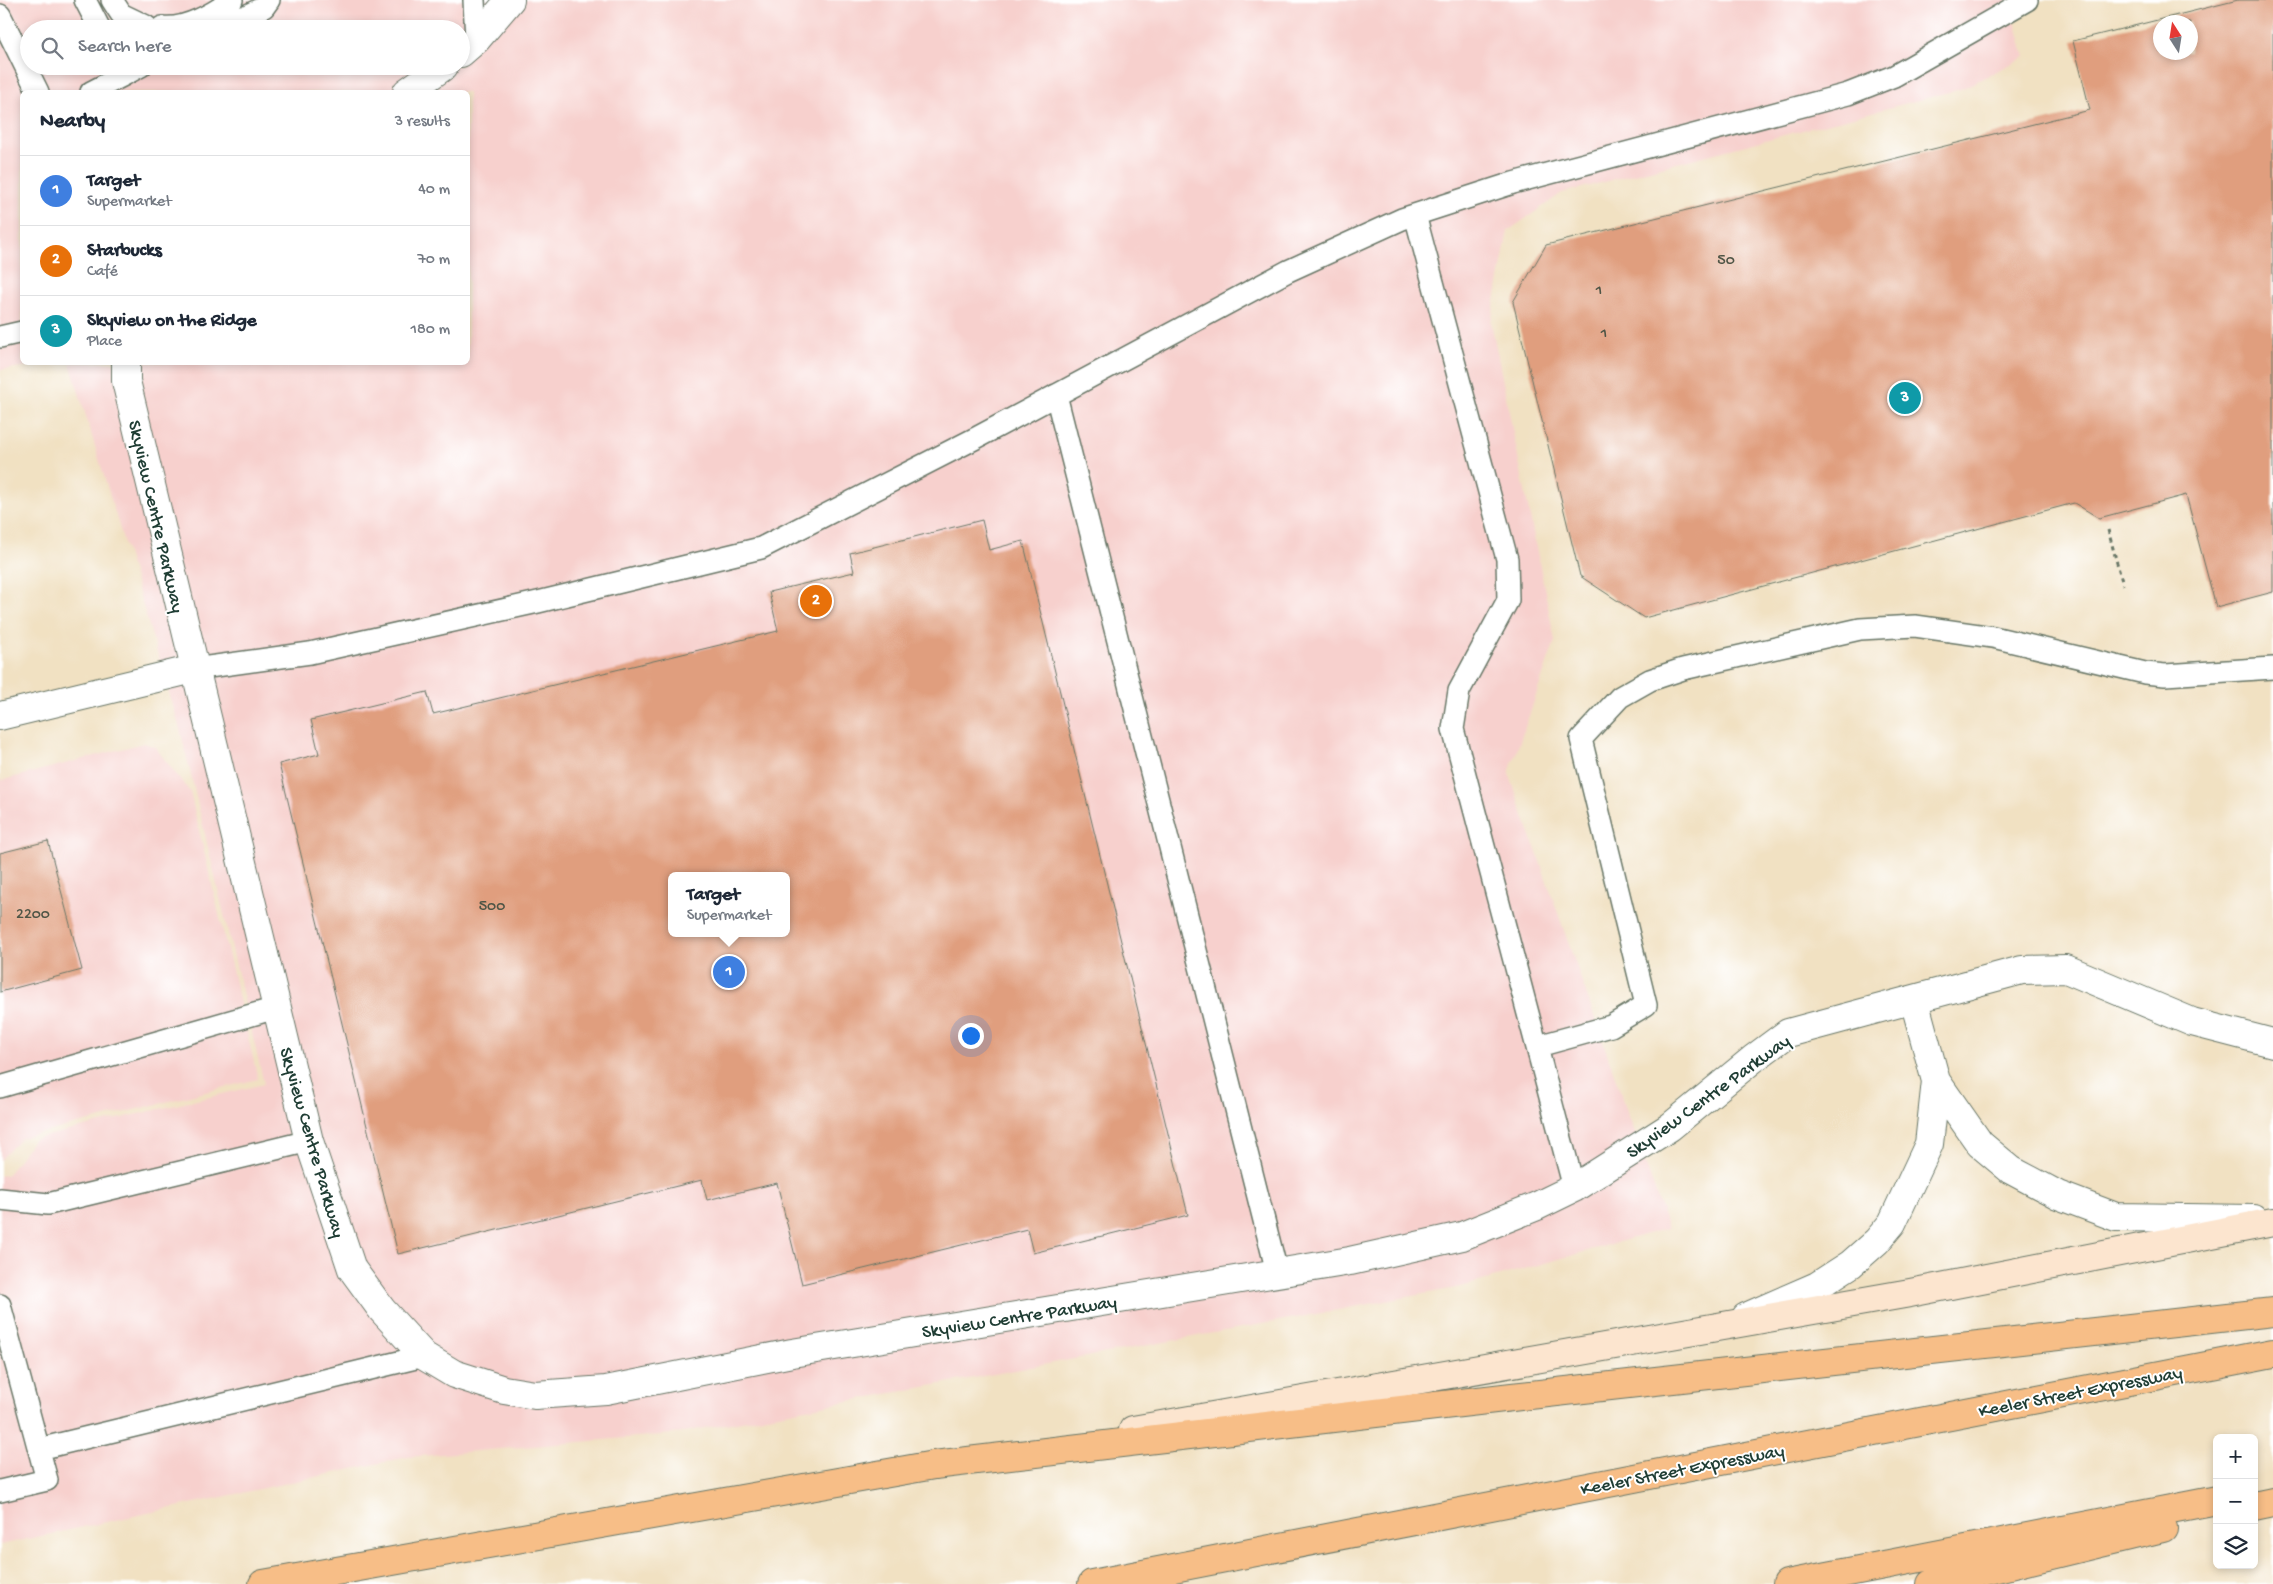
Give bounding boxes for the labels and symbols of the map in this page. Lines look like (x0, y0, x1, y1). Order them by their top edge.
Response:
north arrow (2153, 15, 2198, 60)
house number: 50 (1717, 252, 1735, 271)
house number: 1 (1595, 282, 1602, 301)
house number: 1 (1600, 325, 1607, 344)
pin: 3 (1889, 379, 1921, 417)
street label: Skyview Centre Parkway (121, 418, 188, 616)
pin: 2 (800, 582, 832, 620)
house number: 500 (479, 898, 505, 917)
house number: 2200 (16, 906, 50, 925)
pin: 1 (713, 953, 745, 991)
your location (958, 1023, 984, 1049)
street label: Skyview Centre Parkway (1623, 1030, 1796, 1165)
street label: Skyview Centre Parkway (272, 1045, 349, 1241)
street label: Skyview Centre Parkway (920, 1292, 1119, 1345)
street label: Keeler Street Expressway (1977, 1362, 2185, 1424)
street label: Keeler Street Expressway (1579, 1440, 1787, 1502)

